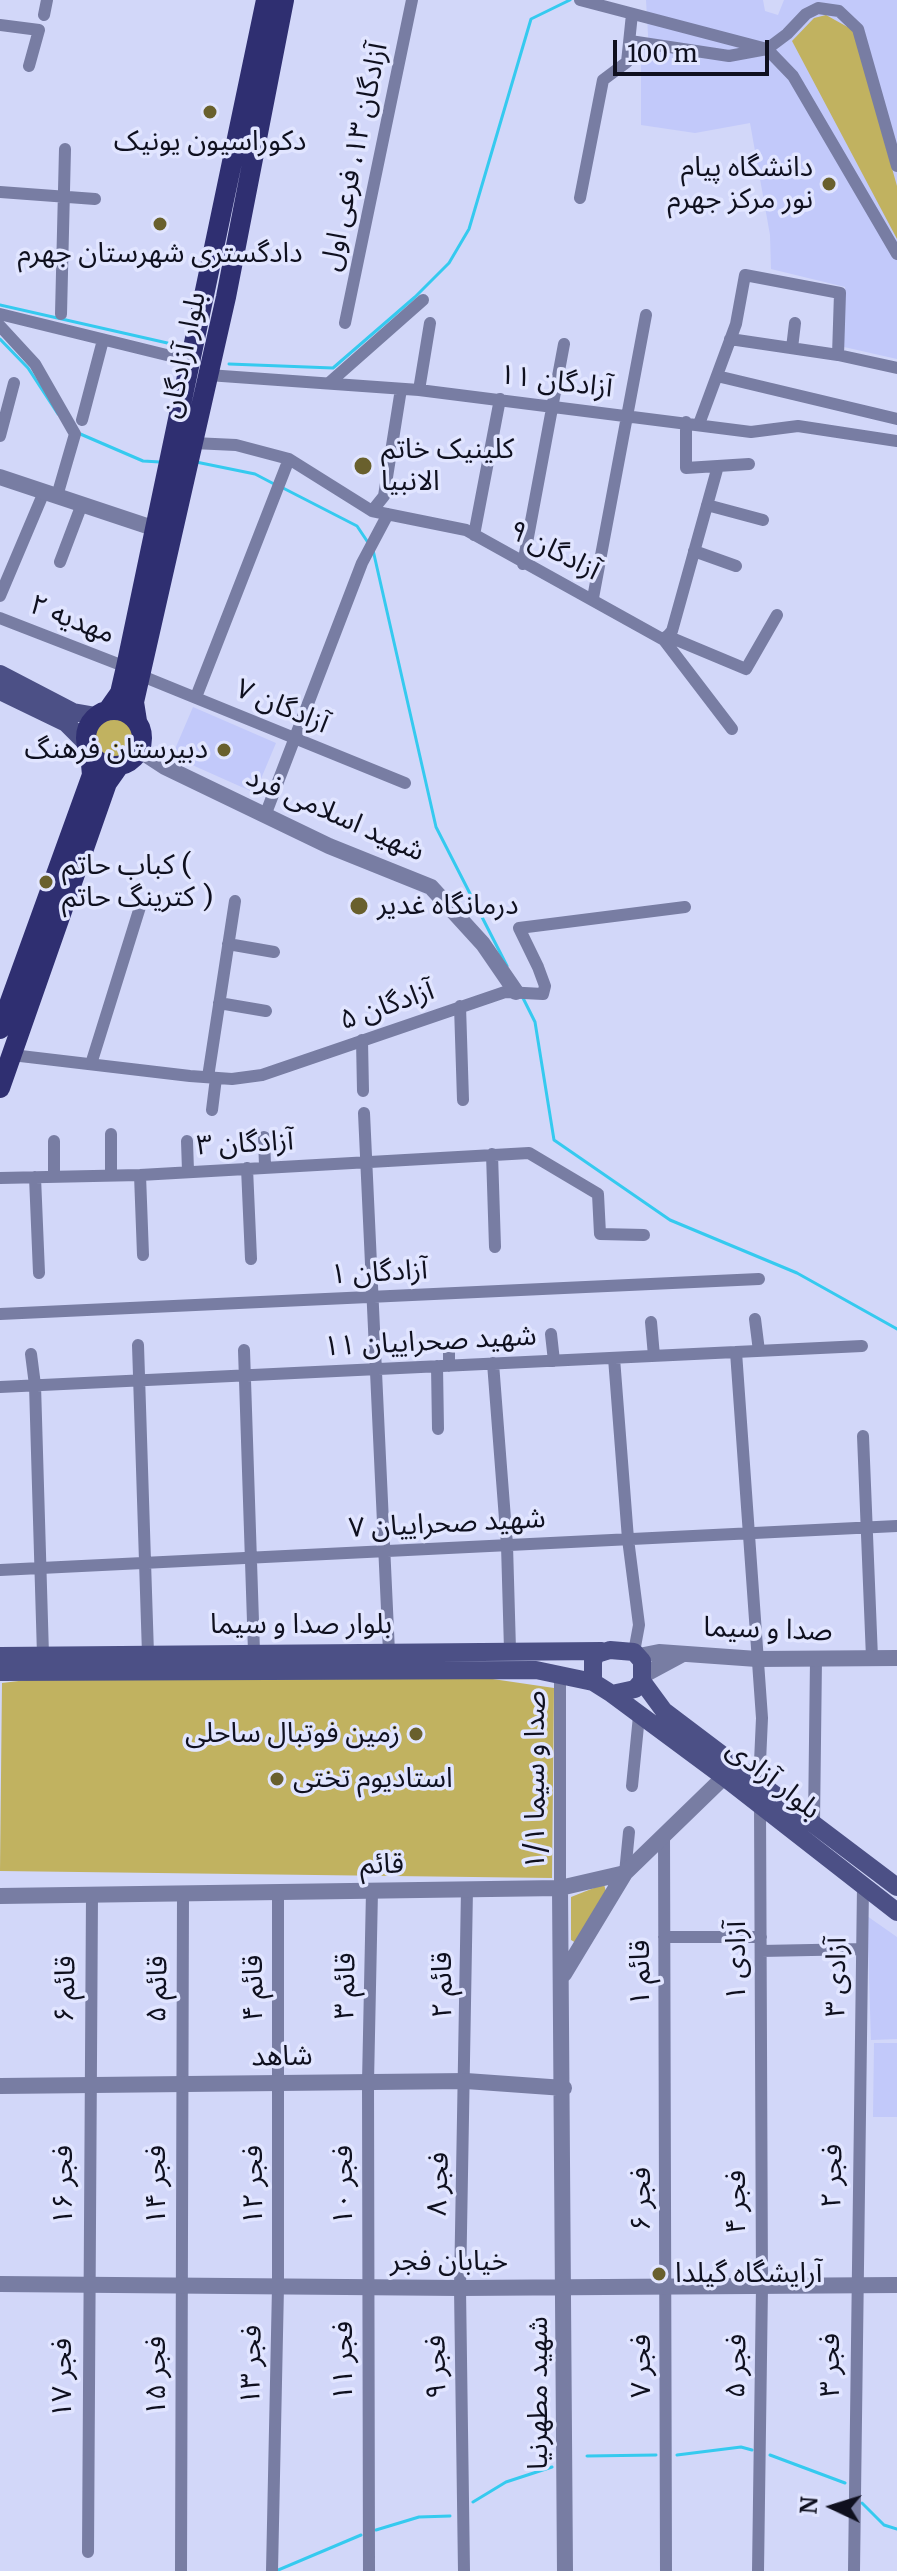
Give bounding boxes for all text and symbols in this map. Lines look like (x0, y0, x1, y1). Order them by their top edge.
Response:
scale bar (617, 24, 773, 74)
text: 100 m (627, 38, 697, 69)
street label: آزادگان ۱۳، فرعی اول (314, 40, 396, 274)
marker: دکوراسیون یونیک (201, 103, 219, 121)
place label: دکوراسیون یونیک (114, 125, 306, 159)
place label: دانشگاه پیام نور مرکز جهرم (667, 151, 813, 217)
marker: دانشگاه پیام نور مرکز جهرم (820, 175, 838, 193)
marker: دادگستری شهرستان جهرم (151, 215, 169, 233)
place label: دادگستری شهرستان جهرم (17, 237, 303, 271)
street label: بلوار آزادگان (154, 289, 214, 421)
street label: آزادگان ۱۱ (498, 358, 614, 406)
place label: کلینیک خاتم الانبیا (381, 433, 514, 499)
marker: کلینیک خاتم الانبیا (352, 455, 374, 477)
street label: آزادگان ۹ (503, 514, 605, 588)
street label: مهدیه ۲ (25, 588, 119, 652)
street label: آزادگان ۷ (230, 672, 334, 742)
place label: دبیرستان فرهنگ (25, 733, 208, 767)
marker: دبیرستان فرهنگ (215, 741, 233, 759)
street label: شهید اسلامی فرد (241, 761, 429, 869)
place label: کباب حاتم ( کترینگ حاتم ) (62, 849, 214, 915)
marker: کباب حاتم ( کترینگ حاتم ) (37, 873, 55, 891)
place label: درمانگاه غدیر (377, 889, 519, 923)
marker: درمانگاه غدیر (348, 895, 370, 917)
street label: آزادگان ۵ (335, 974, 439, 1038)
street label: آزادگان ۳ (195, 1125, 295, 1163)
street label: آزادگان ۱ (329, 1254, 429, 1292)
street label: شهید صحراییان ۱۱ (323, 1320, 537, 1364)
street label: شهید صحراییان ۷ (348, 1502, 546, 1546)
street label: بلوار صدا و سیما (210, 1608, 392, 1642)
street label: صدا و سیما (703, 1611, 833, 1649)
street label: صدا و سیما ۱/۱ (519, 1691, 553, 1869)
place label: زمین فوتبال ساحلی (185, 1717, 400, 1751)
marker: زمین فوتبال ساحلی (407, 1725, 425, 1743)
street label: بلوار آزادی (719, 1733, 827, 1827)
place label: استادیوم تختی (293, 1762, 453, 1796)
marker: استادیوم تختی (268, 1770, 286, 1788)
street label: قائم (360, 1848, 404, 1882)
street label: آزادی ۱ (720, 1921, 754, 2001)
street label: آزادی ۳ (820, 1937, 854, 2017)
street label: قائم ۱ (624, 1940, 658, 2006)
street label: قائم ۳ (329, 1952, 363, 2020)
street label: قائم ۲ (426, 1952, 460, 2018)
street label: قائم ۶ (49, 1955, 83, 2023)
street label: قائم ۵ (141, 1955, 175, 2023)
street label: قائم ۴ (237, 1955, 271, 2021)
street label: شاهد (251, 2040, 313, 2074)
street label: فجر ۲ (816, 2144, 850, 2208)
street label: فجر ۱۶ (47, 2145, 81, 2225)
street label: فجر ۱۴ (140, 2145, 174, 2225)
street label: فجر ۱۲ (237, 2145, 271, 2225)
street label: فجر ۱۰ (327, 2145, 361, 2225)
street label: فجر ۸ (421, 2151, 457, 2217)
street label: فجر ۶ (625, 2167, 659, 2231)
street label: فجر ۴ (720, 2170, 754, 2234)
street label: خیابان فجر (390, 2245, 508, 2279)
place label: آرایشگاه گیلدا (675, 2257, 822, 2291)
marker: آرایشگاه گیلدا (650, 2265, 668, 2283)
street label: شهید مطهرنیا (522, 2316, 556, 2470)
street label: فجر ۱۱ (327, 2321, 361, 2401)
street label: فجر ۱۳ (235, 2325, 269, 2405)
street label: فجر ۳ (814, 2333, 848, 2397)
street label: فجر ۷ (625, 2334, 659, 2398)
street label: فجر ۵ (720, 2334, 754, 2398)
street label: فجر ۹ (420, 2335, 454, 2399)
street label: فجر ۱۵ (140, 2336, 174, 2416)
street label: فجر ۱۷ (46, 2338, 80, 2418)
north arrow (793, 2467, 873, 2547)
text: N (794, 2496, 824, 2515)

